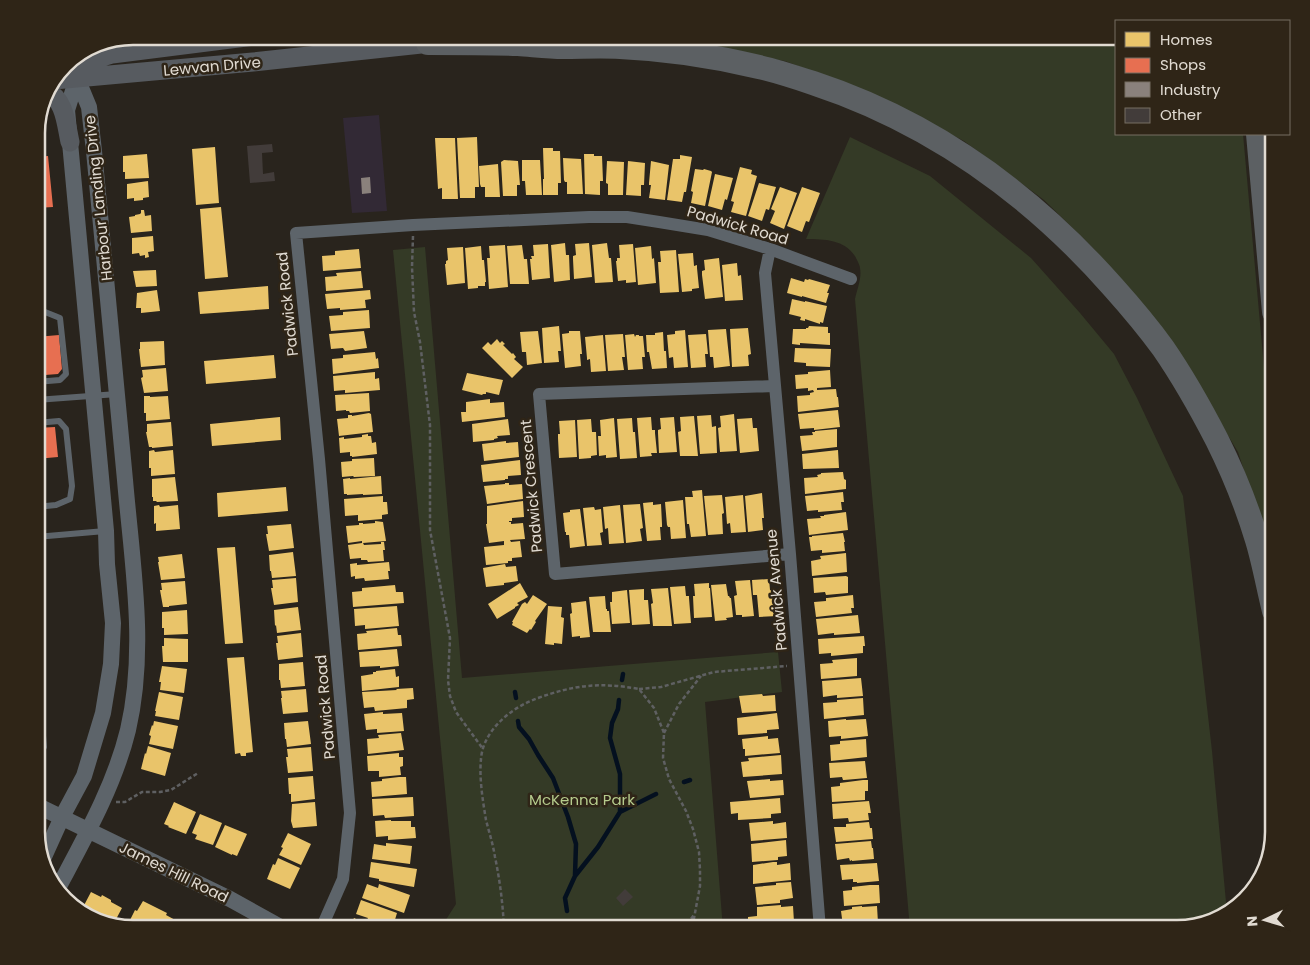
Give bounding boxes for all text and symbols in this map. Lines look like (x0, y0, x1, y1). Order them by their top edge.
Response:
legend (1115, 20, 1290, 135)
text: Homes (1160, 29, 1213, 50)
street label: Lewvan Drive (162, 51, 262, 81)
text: Shops (1160, 54, 1206, 75)
text: Industry (1160, 79, 1221, 100)
text: Other (1160, 104, 1202, 125)
street label: Harbour Landing Drive (79, 114, 117, 282)
street label: Padwick Road (685, 200, 791, 250)
street label: Padwick Road (271, 251, 303, 357)
street label: Padwick Crescent (515, 419, 547, 553)
street label: Padwick Avenue (760, 528, 792, 652)
street label: Padwick Road (310, 654, 340, 760)
park label: McKenna Park (529, 789, 635, 810)
street label: James Hill Road (116, 836, 232, 908)
north arrow (1240, 895, 1290, 945)
text: N (1242, 915, 1262, 927)

